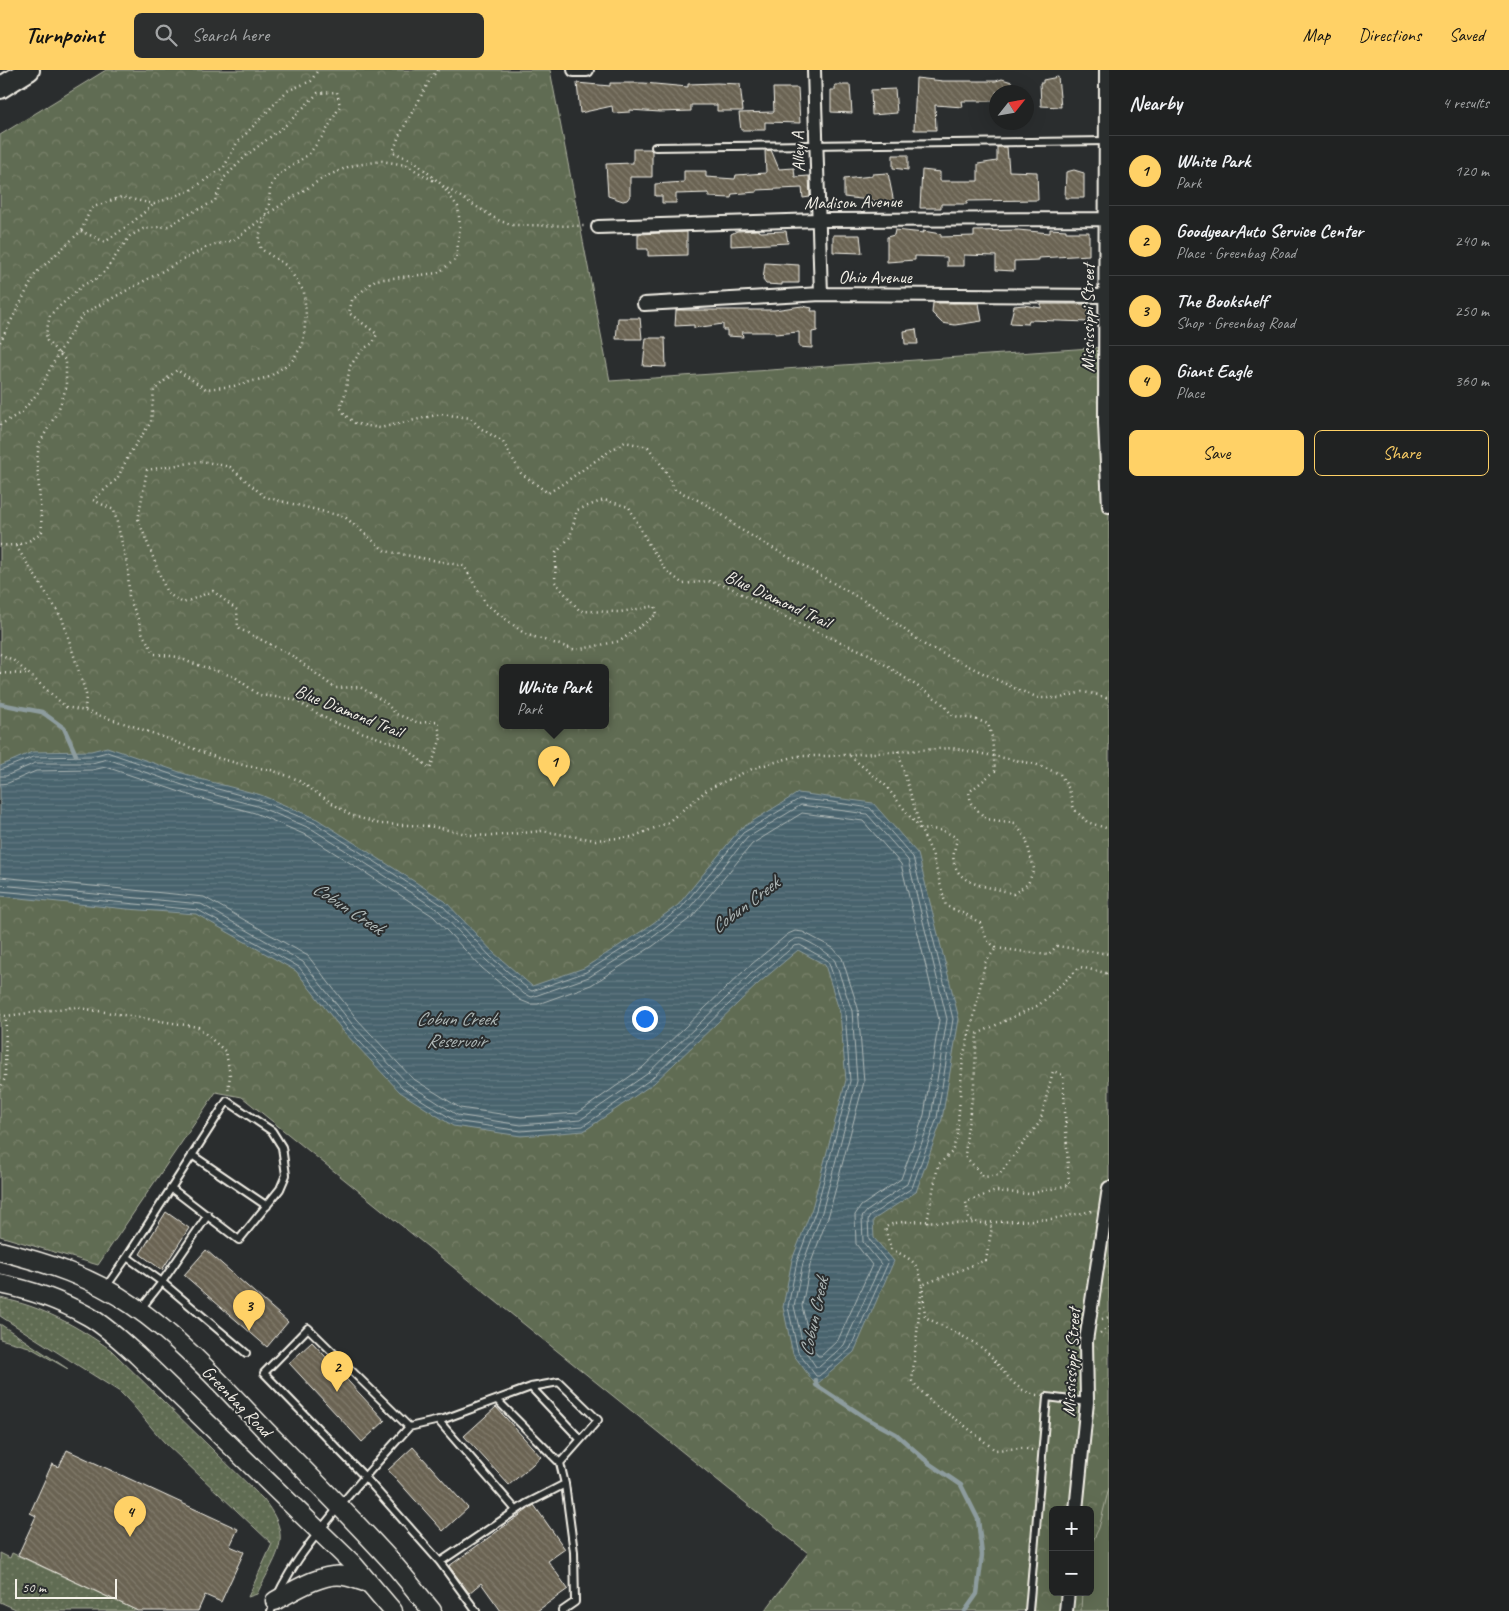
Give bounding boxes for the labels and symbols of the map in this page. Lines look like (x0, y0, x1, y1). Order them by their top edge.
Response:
north arrow (989, 85, 1034, 130)
street label: Alley A (786, 130, 810, 173)
street label: Madison Avenue (804, 190, 903, 214)
street label: Mississippi Street (1077, 261, 1099, 372)
street label: Ohio Avenue (839, 266, 913, 288)
street label: Blue Diamond Trail (722, 565, 837, 634)
street label: Blue Diamond Trail (292, 679, 409, 744)
pin: 1 (538, 746, 570, 787)
water label: Cobun Creek (706, 870, 786, 938)
water label: Cobun Creek (308, 876, 390, 941)
your location (632, 1006, 658, 1032)
water label: Cobun Creek Reservoir (416, 1007, 499, 1053)
water label: Cobun Creek (794, 1273, 835, 1358)
pin: 3 (233, 1290, 265, 1331)
street label: Mississippi Street (1057, 1304, 1085, 1417)
pin: 2 (321, 1351, 353, 1392)
street label: Greenbag Road (197, 1361, 279, 1444)
pin: 4 (114, 1496, 146, 1537)
scale bar (15, 1576, 118, 1599)

